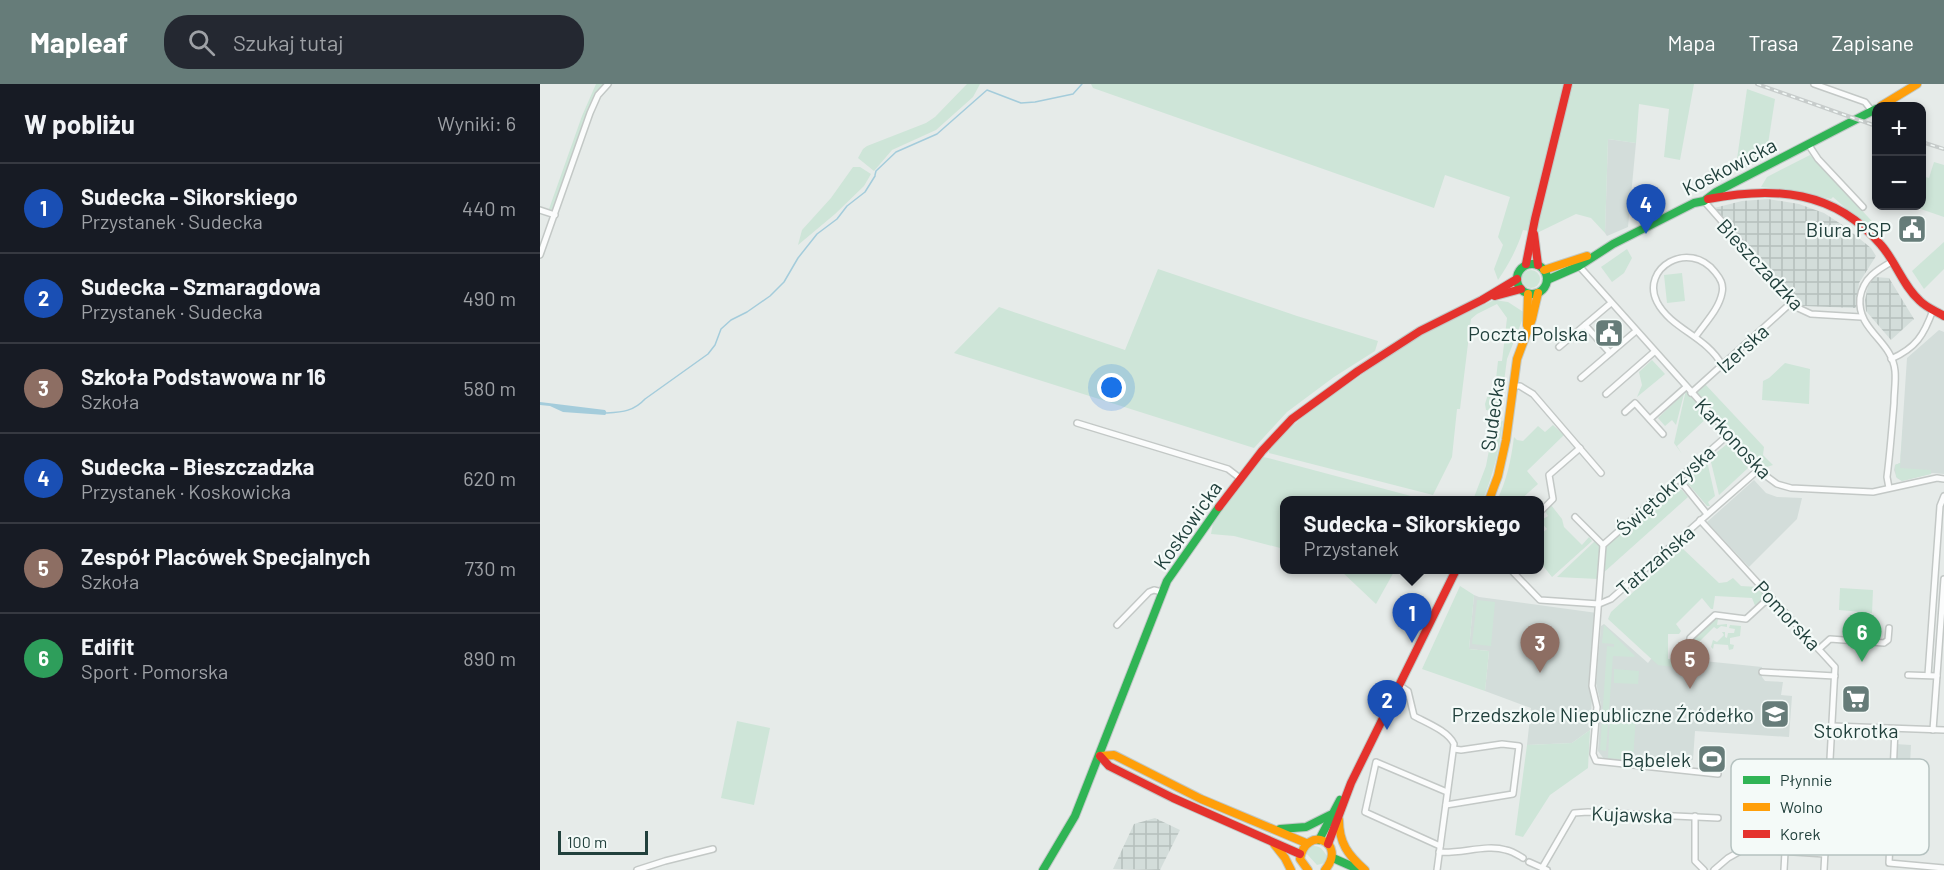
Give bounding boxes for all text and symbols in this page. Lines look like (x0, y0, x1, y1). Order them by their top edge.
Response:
search box (164, 15, 584, 69)
text: Mapleaf (30, 25, 128, 59)
icon: search (185, 26, 218, 59)
text: Szukaj tutaj (233, 29, 344, 55)
text: Mapa (1668, 30, 1716, 55)
text: Trasa (1749, 30, 1799, 55)
text: Zapisane (1832, 30, 1914, 55)
map controls (1872, 102, 1926, 210)
button: + (1872, 102, 1926, 156)
text: W pobliżu (24, 108, 135, 139)
text: Wyniki: 6 (437, 111, 516, 135)
street label: Koskowicka (1678, 132, 1780, 200)
button: − (1872, 156, 1926, 210)
text: Sudecka - Sikorskiego (81, 183, 298, 209)
pin: 4 (1626, 184, 1666, 234)
text: 1 (40, 196, 47, 220)
text: 440 m (462, 196, 516, 220)
text: Przystanek · Sudecka (81, 209, 263, 233)
street label: Bieszczadzka (1713, 213, 1809, 315)
public building icon: Biura PSP (1896, 213, 1928, 245)
place label: Biura PSP (1806, 217, 1891, 241)
text: Sudecka - Szmaragdowa (81, 273, 321, 299)
text: 2 (38, 286, 49, 310)
text: 490 m (463, 286, 516, 310)
text: Przystanek · Sudecka (81, 299, 263, 323)
public building icon: Poczta Polska (1593, 317, 1625, 349)
street label: Izerska (1711, 318, 1773, 378)
place label: Poczta Polska (1468, 321, 1588, 345)
text: Szkoła Podstawowa nr 16 (81, 363, 326, 389)
your location (1097, 373, 1126, 402)
street label: Sudecka (1475, 375, 1509, 453)
text: 3 (38, 376, 49, 400)
text: 580 m (463, 376, 516, 400)
text: Szkoła (81, 389, 139, 413)
street label: Karkonoska (1691, 393, 1777, 483)
street label: Świętokrzyska (1611, 440, 1719, 540)
text: Sudecka - Bieszczadzka (81, 453, 314, 479)
text: 4 (37, 466, 50, 490)
text: 620 m (463, 466, 516, 490)
street label: Koskowicka (1148, 476, 1226, 574)
text: Przystanek · Koskowicka (81, 479, 291, 503)
popup (1280, 496, 1544, 574)
text: Sudecka - Sikorskiego (1304, 510, 1520, 536)
street label: Tatrzańska (1611, 520, 1699, 600)
text: Przystanek (1304, 536, 1399, 560)
text: Zespół Placówek Specjalnych (81, 543, 370, 569)
text: 5 (38, 556, 49, 580)
text: 730 m (464, 556, 516, 580)
text: Szkoła (81, 569, 139, 593)
street label: Pomorska (1750, 575, 1826, 655)
pin: 1 (1392, 594, 1432, 643)
pin: 6 (1842, 612, 1882, 662)
pin: 3 (1520, 624, 1560, 673)
text: Edifit (81, 633, 134, 659)
pin: 5 (1670, 640, 1710, 689)
text: 6 (38, 646, 49, 670)
text: 890 m (463, 646, 516, 670)
text: Sport · Pomorska (81, 659, 228, 683)
pin: 2 (1368, 680, 1406, 730)
supermarket icon: Stokrotka (1840, 683, 1872, 715)
school or university icon: Przedszkole Niepubliczne Źródełko (1759, 698, 1791, 730)
place label: Przedszkole Niepubliczne Źródełko (1452, 702, 1754, 726)
place label: Stokrotka (1814, 718, 1898, 742)
sports icon: Bąbelek (1696, 743, 1728, 775)
place label: Bąbelek (1622, 747, 1691, 771)
legend (1731, 759, 1929, 855)
text: Płynnie (1780, 770, 1832, 789)
text: Wolno (1780, 797, 1823, 816)
street label: Kujawska (1591, 801, 1673, 827)
text: Korek (1780, 824, 1821, 843)
scale bar (558, 828, 648, 856)
text: 100 m (567, 832, 607, 851)

